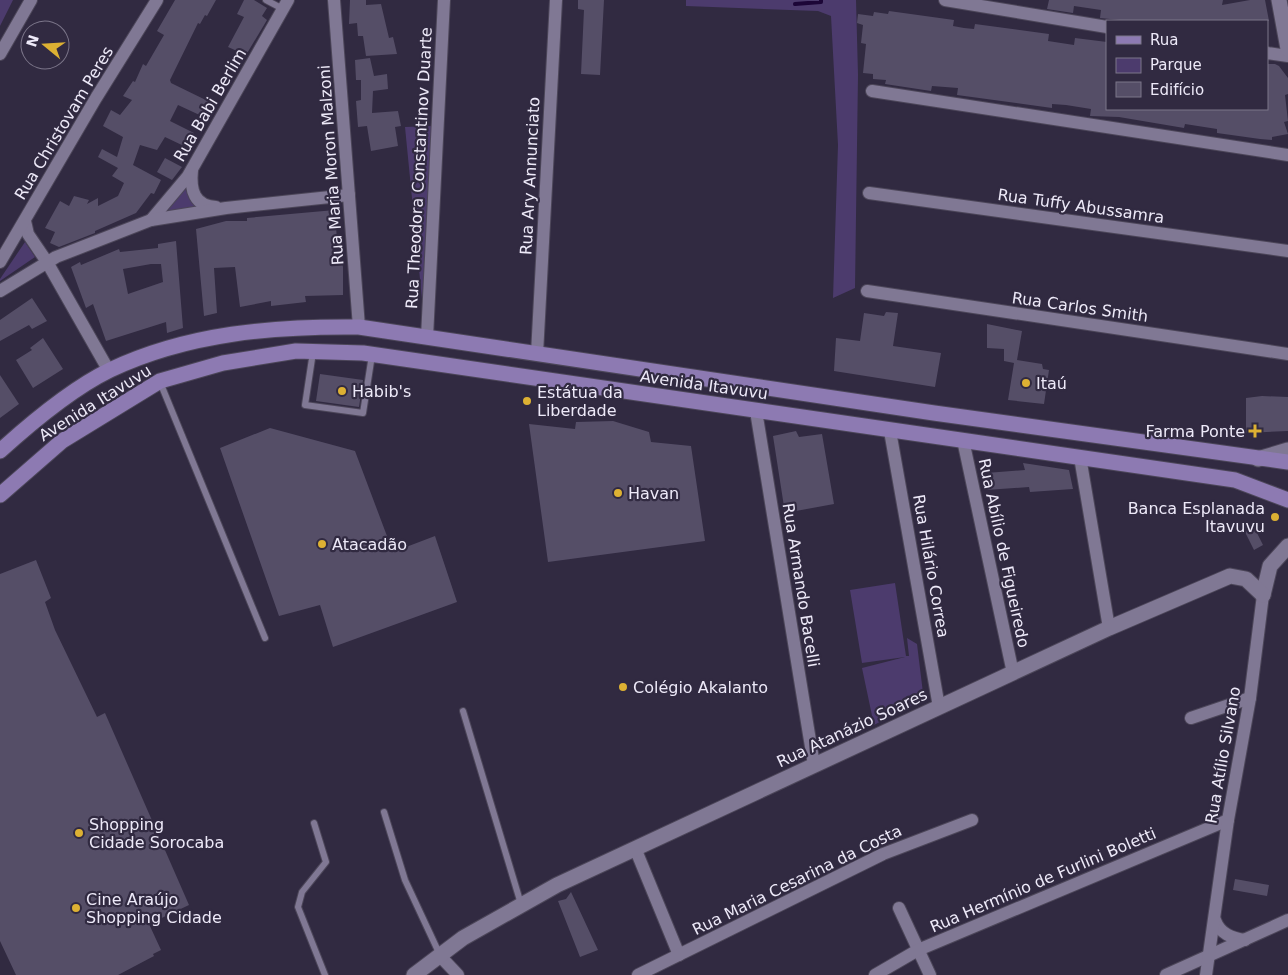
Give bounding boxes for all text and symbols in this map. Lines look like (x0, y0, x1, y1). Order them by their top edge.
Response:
north arrow (20, 20, 70, 70)
legend (1106, 20, 1268, 110)
street label: Rua Theodora Constantinov Duarte (402, 27, 436, 309)
text: Rua (1150, 31, 1178, 49)
text: N (23, 33, 42, 49)
street label: Rua Christovam Peres (11, 43, 117, 203)
street label: Rua Babi Berlim (170, 45, 250, 165)
text: Parque (1150, 56, 1202, 74)
street label: Rua Maria Moron Malzoni (315, 64, 347, 266)
text: Edifício (1150, 81, 1204, 99)
street label: Rua Ary Annunciato (516, 97, 544, 255)
street label: Rua Tuffy Abussamra (996, 185, 1166, 227)
street label: Rua Carlos Smith (1011, 288, 1149, 326)
street label: Avenida Itavuvu (35, 361, 155, 445)
street label: Avenida Itavuvu (639, 367, 769, 403)
place label: Itaú (1036, 374, 1067, 393)
marker: Itaú (1020, 377, 1032, 389)
place label: Habib's (352, 382, 411, 401)
place label: Estátua da Liberdade (537, 383, 623, 420)
marker: Habib's (336, 385, 348, 397)
marker: Estátua da Liberdade (521, 395, 533, 407)
place label: Farma Ponte (1146, 422, 1245, 441)
marker: Farma Ponte (1249, 425, 1261, 437)
street label: Rua Abílio de Figueiredo (975, 457, 1033, 649)
place label: Havan (628, 484, 679, 503)
marker: Havan (612, 487, 624, 499)
street label: Rua Hilário Correa (909, 493, 953, 639)
place label: Banca Esplanada Itavuvu (1128, 499, 1265, 536)
street label: Rua Armando Bacelli (779, 502, 823, 668)
marker: Banca Esplanada Itavuvu (1269, 511, 1281, 523)
place label: Atacadão (332, 535, 407, 554)
marker: Atacadão (316, 538, 328, 550)
place label: Colégio Akalanto (633, 678, 768, 697)
marker: Colégio Akalanto (617, 681, 629, 693)
street label: Rua Atanázio Soares (774, 685, 930, 771)
street label: Rua Atílio Silvano (1202, 685, 1244, 825)
place label: Shopping Cidade Sorocaba (89, 815, 224, 852)
street label: Rua Maria Cesarina da Costa (689, 821, 905, 939)
street label: Rua Hermínio de Furlini Boletti (927, 824, 1159, 936)
marker: Shopping Cidade Sorocaba (73, 827, 85, 839)
place label: Cine Araújo Shopping Cidade (86, 890, 222, 927)
marker: Cine Araújo Shopping Cidade (70, 902, 82, 914)

